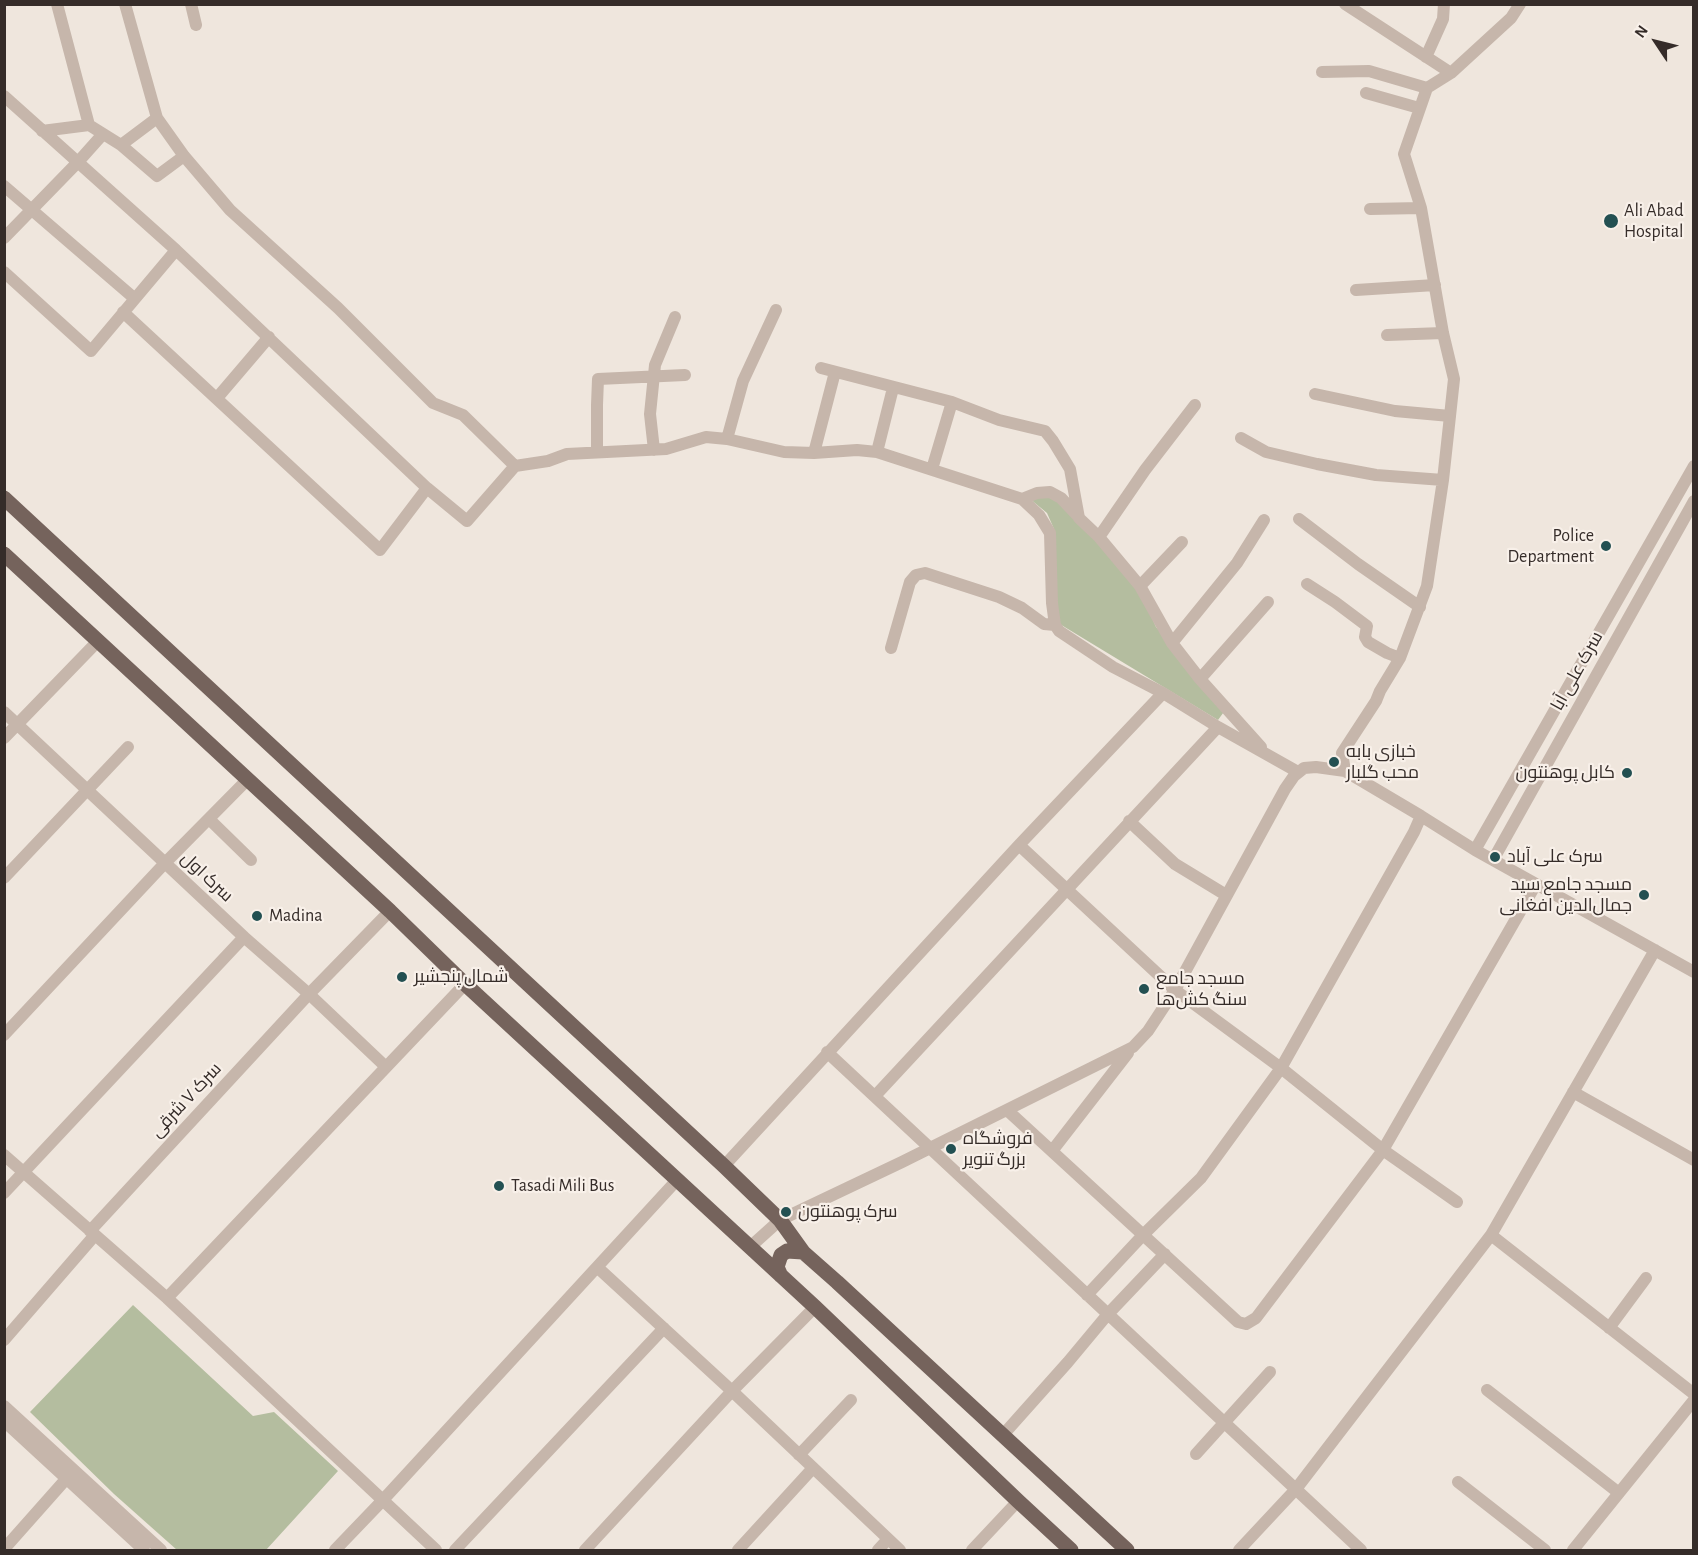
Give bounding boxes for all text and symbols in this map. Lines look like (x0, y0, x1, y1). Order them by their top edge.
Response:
north arrow (1626, 12, 1686, 72)
text: N (1632, 23, 1651, 41)
place label: Ali Abad Hospital (1624, 200, 1683, 242)
marker: Ali Abad Hospital (1602, 212, 1620, 230)
place label: Police Department (1507, 525, 1594, 568)
marker: Police Department (1599, 539, 1613, 553)
street label: سرک علی آبا (1546, 628, 1608, 714)
place label: خبازی بابه محب گلبار (1346, 741, 1419, 783)
marker: خبازی بابه محب گلبار (1327, 755, 1341, 769)
place label: کابل پوهنتون (1516, 762, 1615, 784)
marker: کابل پوهنتون (1620, 766, 1634, 780)
place label: سرک علی آباد (1507, 846, 1603, 868)
street label: سرک‌ اول (176, 847, 238, 907)
marker: سرک علی آباد (1488, 850, 1502, 864)
place label: مسجد جامع سید جمال‌الدین افغانی (1500, 874, 1632, 916)
marker: مسجد جامع سید جمال‌الدین افغانی (1637, 888, 1651, 902)
place label: Madina (269, 905, 323, 927)
marker: Madina (250, 909, 264, 923)
place label: شمال پنجشیر (414, 966, 508, 988)
place label: مسجد جامع سنگ کش‌ها (1156, 968, 1247, 1010)
marker: شمال پنجشیر (395, 970, 409, 984)
marker: مسجد جامع سنگ کش‌ها (1137, 982, 1151, 996)
street label: سرک ۷ شرقی (146, 1058, 226, 1142)
place label: فروشگاه بزرگ تنویر (963, 1128, 1033, 1170)
marker: فروشگاه بزرگ تنویر (944, 1142, 958, 1156)
place label: Tasadi Mili Bus (511, 1175, 614, 1197)
marker: Tasadi Mili Bus (492, 1179, 506, 1193)
place label: سرک پوهنتون (798, 1201, 898, 1223)
marker: سرک پوهنتون (779, 1205, 793, 1219)

